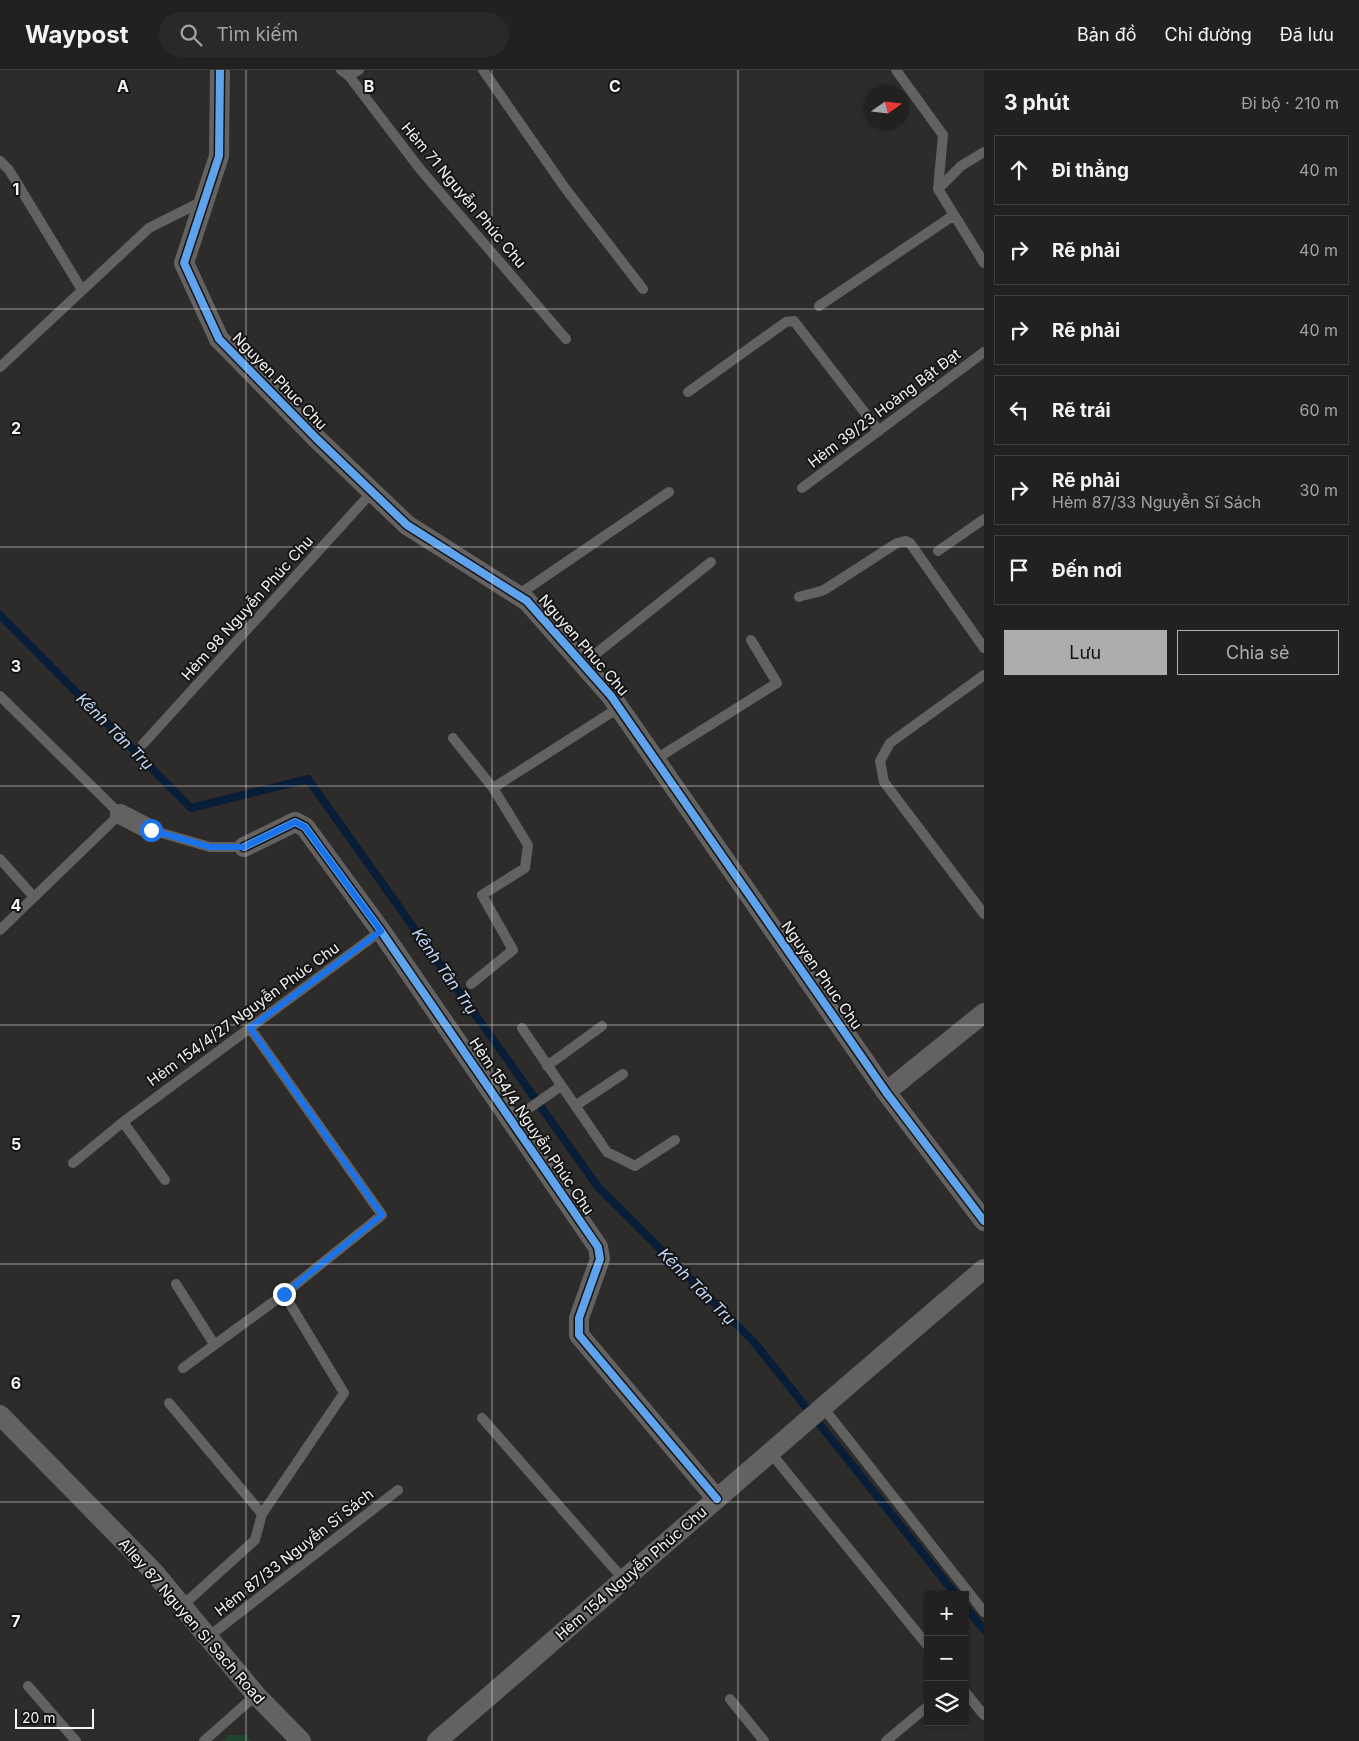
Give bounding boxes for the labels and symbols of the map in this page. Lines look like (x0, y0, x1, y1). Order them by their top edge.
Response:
text: A (117, 76, 129, 96)
text: B (364, 76, 374, 96)
text: C (609, 76, 621, 96)
north arrow (864, 85, 909, 130)
street label: Hẻm 71 Nguyễn Phúc Chu (398, 118, 530, 272)
text: 1 (13, 179, 19, 199)
street label: Nguyen Phuc Chu (229, 328, 331, 434)
street label: Hẻm 39/23 Hoàng Bật Đạt (804, 344, 964, 472)
text: 2 (11, 418, 21, 438)
street label: Hẻm 98 Nguyễn Phúc Chu (177, 532, 317, 684)
street label: Nguyen Phuc Chu (535, 590, 633, 700)
text: 3 (11, 656, 21, 676)
water label: Kênh Tân Trụ (72, 688, 158, 774)
route start (140, 819, 163, 842)
text: 4 (11, 895, 22, 915)
street label: Nguyen Phuc Chu (777, 917, 867, 1033)
water label: Kênh Tân Trụ (408, 924, 482, 1018)
street label: Hẻm 154/4/27 Nguyễn Phúc Chu (143, 938, 343, 1090)
street label: Hẻm 154/4 Nguyễn Phúc Chu (466, 1034, 598, 1218)
text: 5 (11, 1134, 21, 1154)
water label: Kênh Tân Trụ (654, 1243, 740, 1329)
route end (273, 1283, 296, 1306)
text: 6 (11, 1373, 21, 1393)
street label: Hẻm 87/33 Nguyễn Sĩ Sách (211, 1484, 377, 1620)
street label: Hẻm 154 Nguyễn Phúc Chu (551, 1502, 711, 1644)
street label: Alley 87 Nguyen Si Sach Road (115, 1534, 269, 1708)
text: 7 (11, 1611, 21, 1631)
scale bar (15, 1706, 94, 1729)

